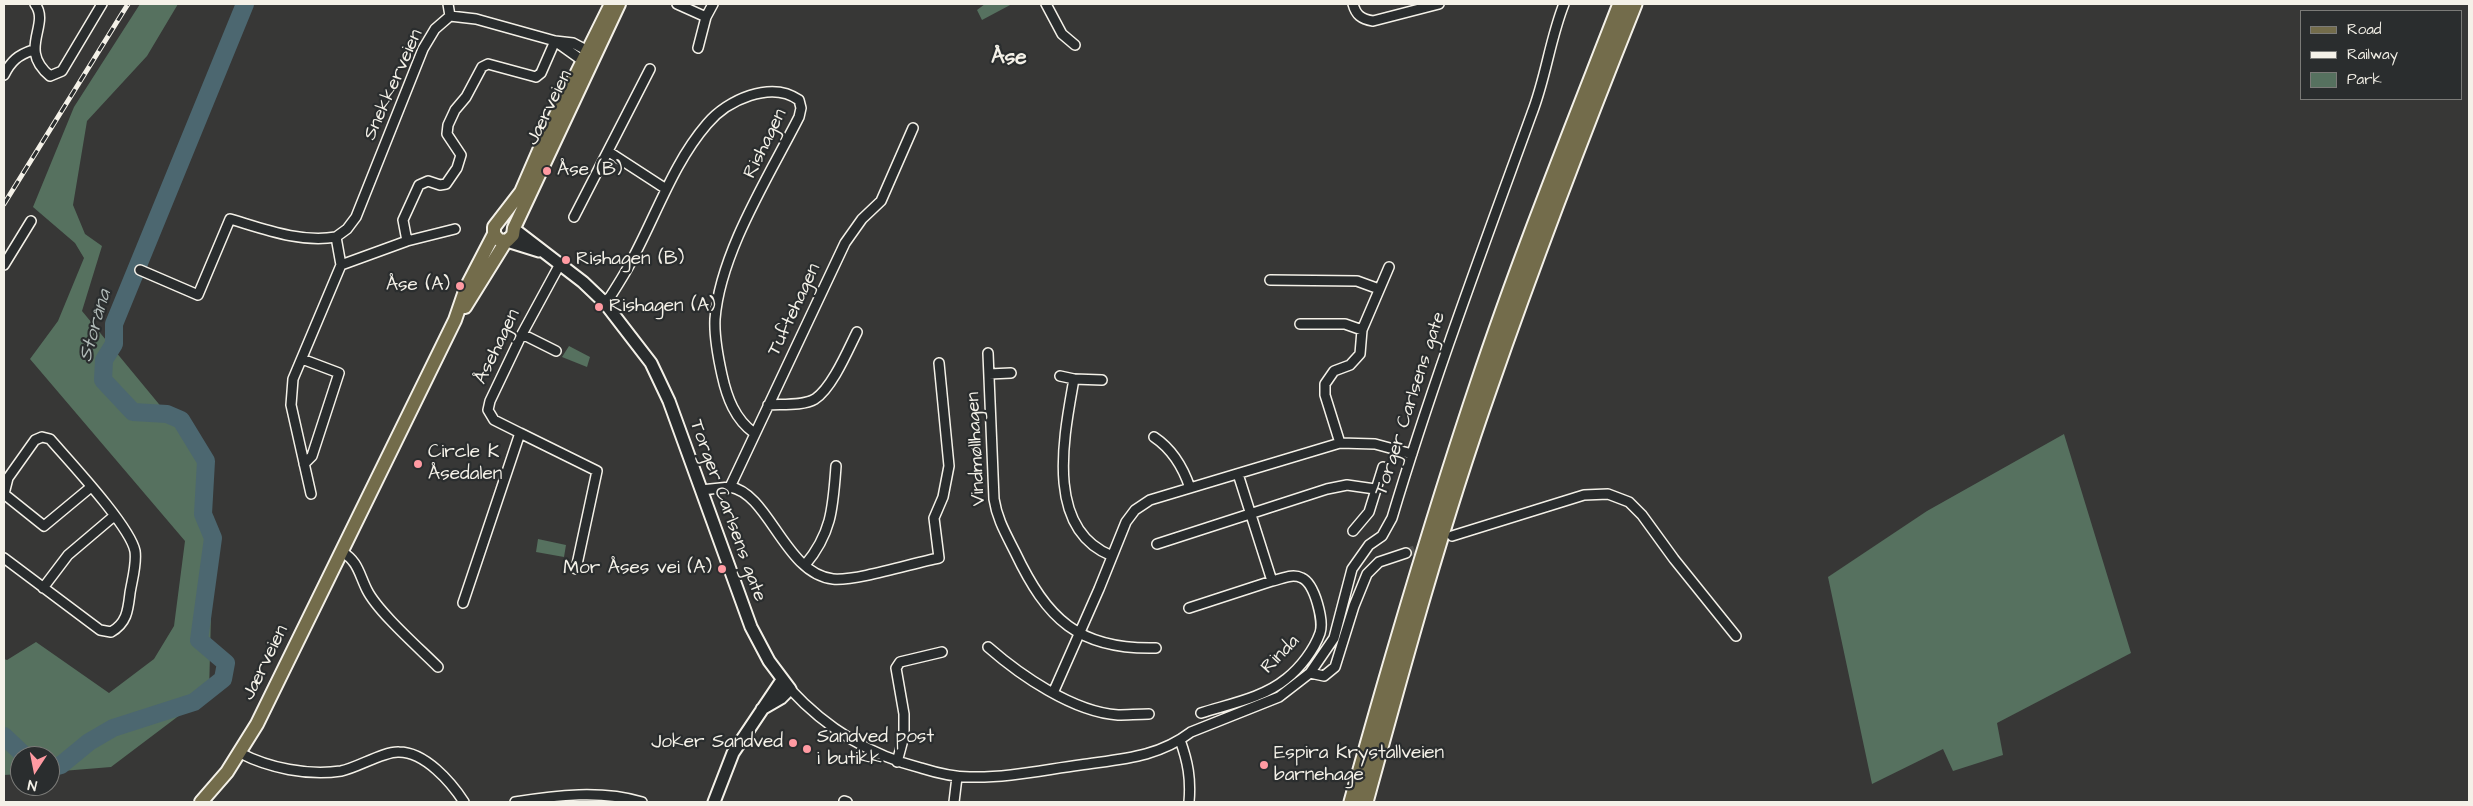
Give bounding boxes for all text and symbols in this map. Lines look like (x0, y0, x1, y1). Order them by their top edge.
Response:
legend (2300, 10, 2463, 100)
text: Road (2347, 19, 2381, 40)
street label: Snekkerveien (359, 26, 429, 144)
text: Railway (2347, 44, 2398, 65)
district label: Åse (991, 46, 1027, 72)
street label: Jærveien (522, 67, 578, 149)
text: Park (2347, 69, 2382, 90)
street label: Rishagen (739, 105, 793, 183)
place label: Åse (B) (557, 160, 622, 182)
marker: Åse (B) (541, 165, 553, 177)
place label: Rishagen (B) (576, 249, 684, 271)
marker: Rishagen (B) (560, 254, 572, 266)
street label: Tuftehagen (764, 260, 826, 360)
place label: Åse (A) (386, 275, 450, 297)
marker: Åse (A) (454, 280, 466, 292)
water label: Storåna (74, 287, 118, 365)
place label: Rishagen (A) (609, 296, 716, 318)
marker: Rishagen (A) (593, 301, 605, 313)
street label: Åsehagen (470, 306, 526, 388)
street label: Torger Carlsens gate (1371, 309, 1451, 499)
street label: Vindmøllhagen (963, 391, 991, 507)
street label: Torger Carlsens gate (684, 417, 770, 605)
place label: Circle K Åsedalen (428, 442, 502, 486)
marker: Circle K Åsedalen (412, 458, 424, 470)
place label: Mor Åses vei (A) (563, 558, 712, 580)
marker: Mor Åses vei (A) (716, 563, 728, 575)
street label: Jærveien (238, 622, 294, 704)
street label: Rinda (1257, 631, 1305, 679)
place label: Sandved post i butikk (817, 727, 934, 771)
place label: Joker Sandved (651, 732, 783, 754)
marker: Joker Sandved (787, 737, 799, 749)
marker: Sandved post i butikk (801, 743, 813, 755)
place label: Espira Krystallveien barnehage (1274, 743, 1444, 787)
north arrow (10, 746, 60, 796)
marker: Espira Krystallveien barnehage (1258, 759, 1270, 771)
text: N (26, 774, 39, 795)

